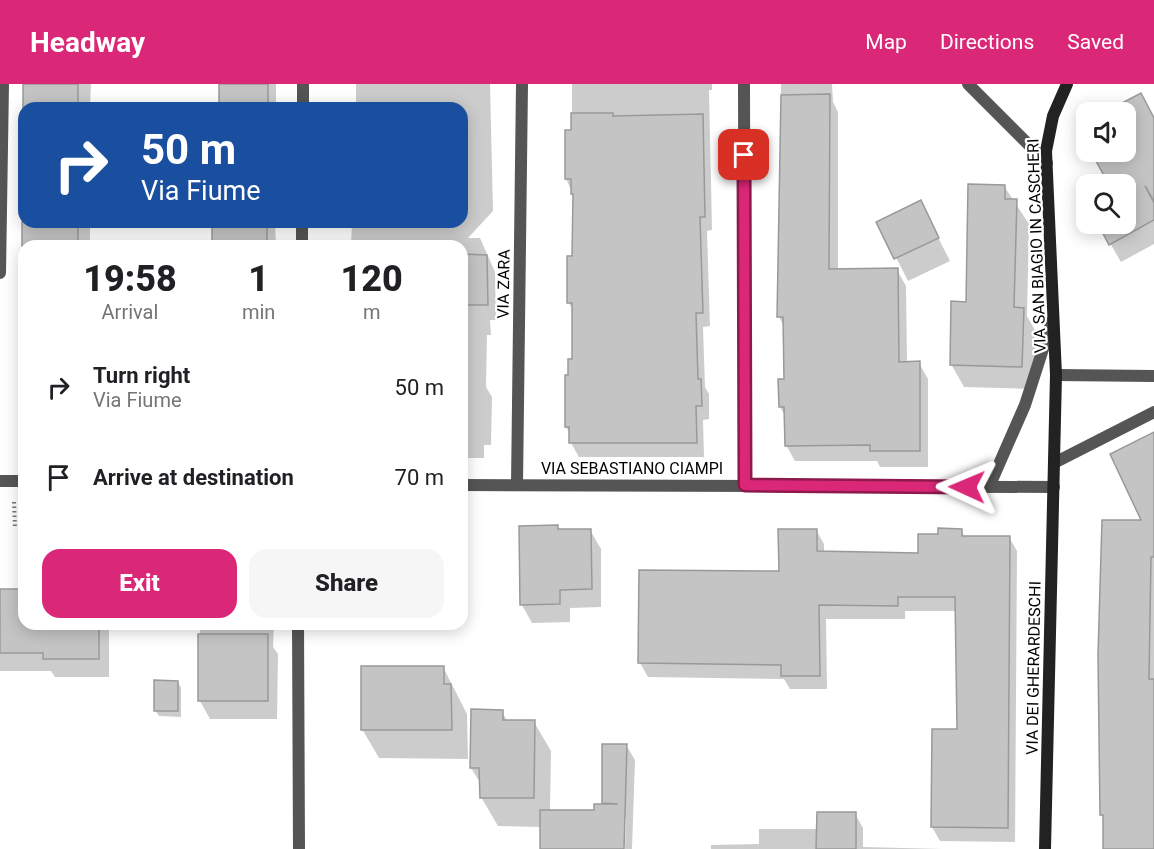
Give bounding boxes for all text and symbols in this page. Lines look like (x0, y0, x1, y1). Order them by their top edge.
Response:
text: Headway (30, 26, 145, 59)
text: Map (865, 30, 907, 54)
text: Directions (940, 30, 1034, 54)
text: Saved (1067, 30, 1124, 54)
map controls (1076, 102, 1136, 234)
button: sound (1076, 102, 1136, 162)
text: 50 m (141, 125, 236, 174)
icon: right (42, 126, 120, 204)
pin (718, 129, 769, 180)
icon: arrive (727, 138, 760, 171)
street label: VIA SAN BIAGIO IN CASCHERI (1023, 138, 1050, 354)
button: search (1076, 174, 1136, 234)
text: Via Fiume (141, 175, 261, 207)
street label: VIA ZARA (493, 249, 514, 319)
text: 19:58 (83, 258, 177, 300)
text: 1 (248, 258, 269, 300)
text: 120 (341, 258, 403, 300)
text: Arrival (102, 300, 158, 324)
text: min (242, 300, 275, 324)
text: m (363, 300, 380, 324)
text: Turn right (93, 363, 190, 388)
icon: right (42, 371, 75, 404)
text: 50 m (395, 375, 444, 400)
text: Via Fiume (93, 388, 182, 412)
position arrow (935, 455, 999, 519)
street label: VIA SEBASTIANO CIAMPI (541, 459, 723, 478)
icon: arrive (42, 461, 75, 494)
text: Arrive at destination (93, 465, 294, 490)
text: 70 m (395, 465, 444, 490)
button: Exit (42, 549, 237, 618)
button: Share (249, 549, 444, 618)
street label: VIA DEI GHERARDESCHI (1022, 581, 1045, 755)

